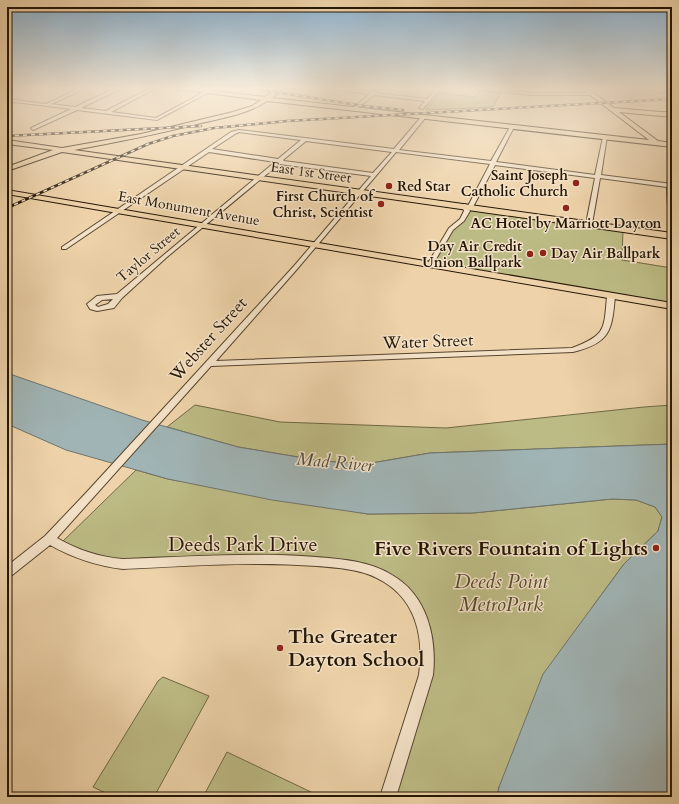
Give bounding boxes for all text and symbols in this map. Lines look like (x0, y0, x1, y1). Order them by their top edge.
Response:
street label: East 1st Street (269, 157, 353, 188)
place label: Saint Joseph Catholic Church (461, 166, 568, 201)
place label: Red Star (397, 177, 451, 196)
marker: Saint Joseph Catholic Church (571, 178, 581, 188)
marker: Red Star (384, 181, 394, 191)
street label: East Monument Avenue (117, 187, 261, 230)
place label: First Church of Christ, Scientist (272, 187, 375, 222)
marker: First Church of Christ, Scientist (376, 199, 386, 209)
marker: AC Hotel by Marriott Dayton (561, 203, 571, 213)
place label: AC Hotel by Marriott Dayton (470, 214, 662, 233)
street label: Taylor Street (113, 222, 185, 287)
place label: Day Air Credit Union Ballpark (422, 237, 522, 272)
place label: Day Air Ballpark (551, 244, 661, 263)
marker: Day Air Ballpark (538, 248, 548, 258)
marker: Day Air Credit Union Ballpark (525, 249, 535, 259)
street label: Webster Street (164, 292, 253, 387)
street label: Water Street (381, 328, 474, 355)
water label: Mad River (295, 447, 376, 478)
street label: Deeds Park Drive (168, 531, 318, 558)
place label: Five Rivers Fountain of Lights (374, 535, 648, 562)
marker: Five Rivers Fountain of Lights (651, 543, 661, 553)
park label: Deeds Point MetroPark (454, 568, 549, 618)
place label: The Greater Dayton School (288, 623, 425, 673)
marker: The Greater Dayton School (275, 643, 285, 653)

